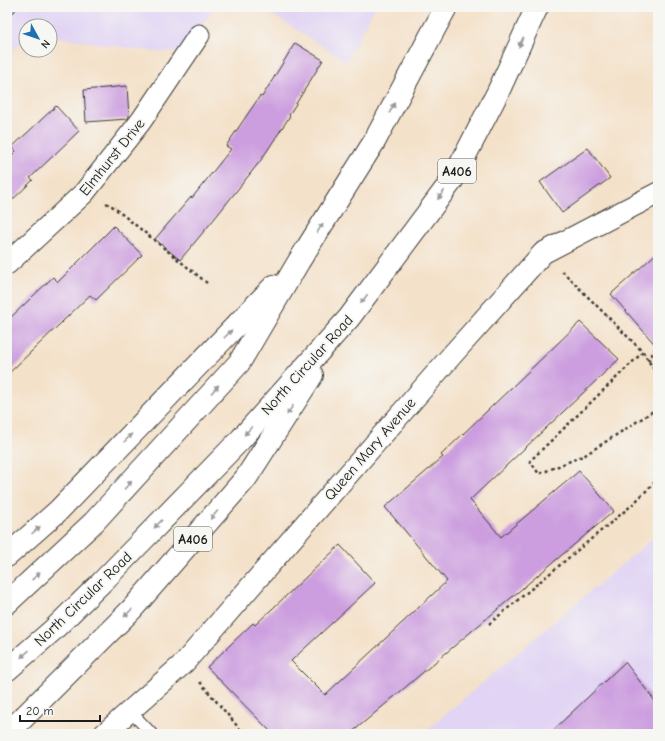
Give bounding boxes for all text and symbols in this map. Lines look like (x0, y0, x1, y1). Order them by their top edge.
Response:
north arrow (18, 18, 58, 58)
text: N (38, 37, 53, 51)
one-way arrow (517, 37, 523, 49)
one-way arrow (389, 102, 395, 114)
street label: Elmhurst Drive (75, 114, 149, 199)
road number: A406 (438, 159, 476, 183)
one-way arrow (437, 189, 446, 200)
one-way arrow (316, 222, 323, 234)
one-way arrow (359, 293, 368, 304)
street label: North Circular Road (257, 311, 357, 419)
one-way arrow (223, 329, 233, 339)
one-way arrow (211, 384, 220, 394)
street label: Queen Mary Avenue (320, 394, 420, 504)
one-way arrow (286, 405, 294, 415)
one-way arrow (243, 426, 253, 436)
one-way arrow (123, 433, 133, 443)
one-way arrow (123, 480, 132, 490)
one-way arrow (209, 510, 218, 520)
one-way arrow (153, 519, 163, 529)
one-way arrow (31, 525, 41, 535)
road number: A406 (174, 527, 212, 551)
street label: North Circular Road (31, 548, 135, 650)
one-way arrow (30, 572, 41, 581)
one-way arrow (123, 608, 133, 618)
one-way arrow (20, 650, 30, 659)
scale bar (20, 697, 100, 723)
text: 20 m (26, 704, 54, 718)

